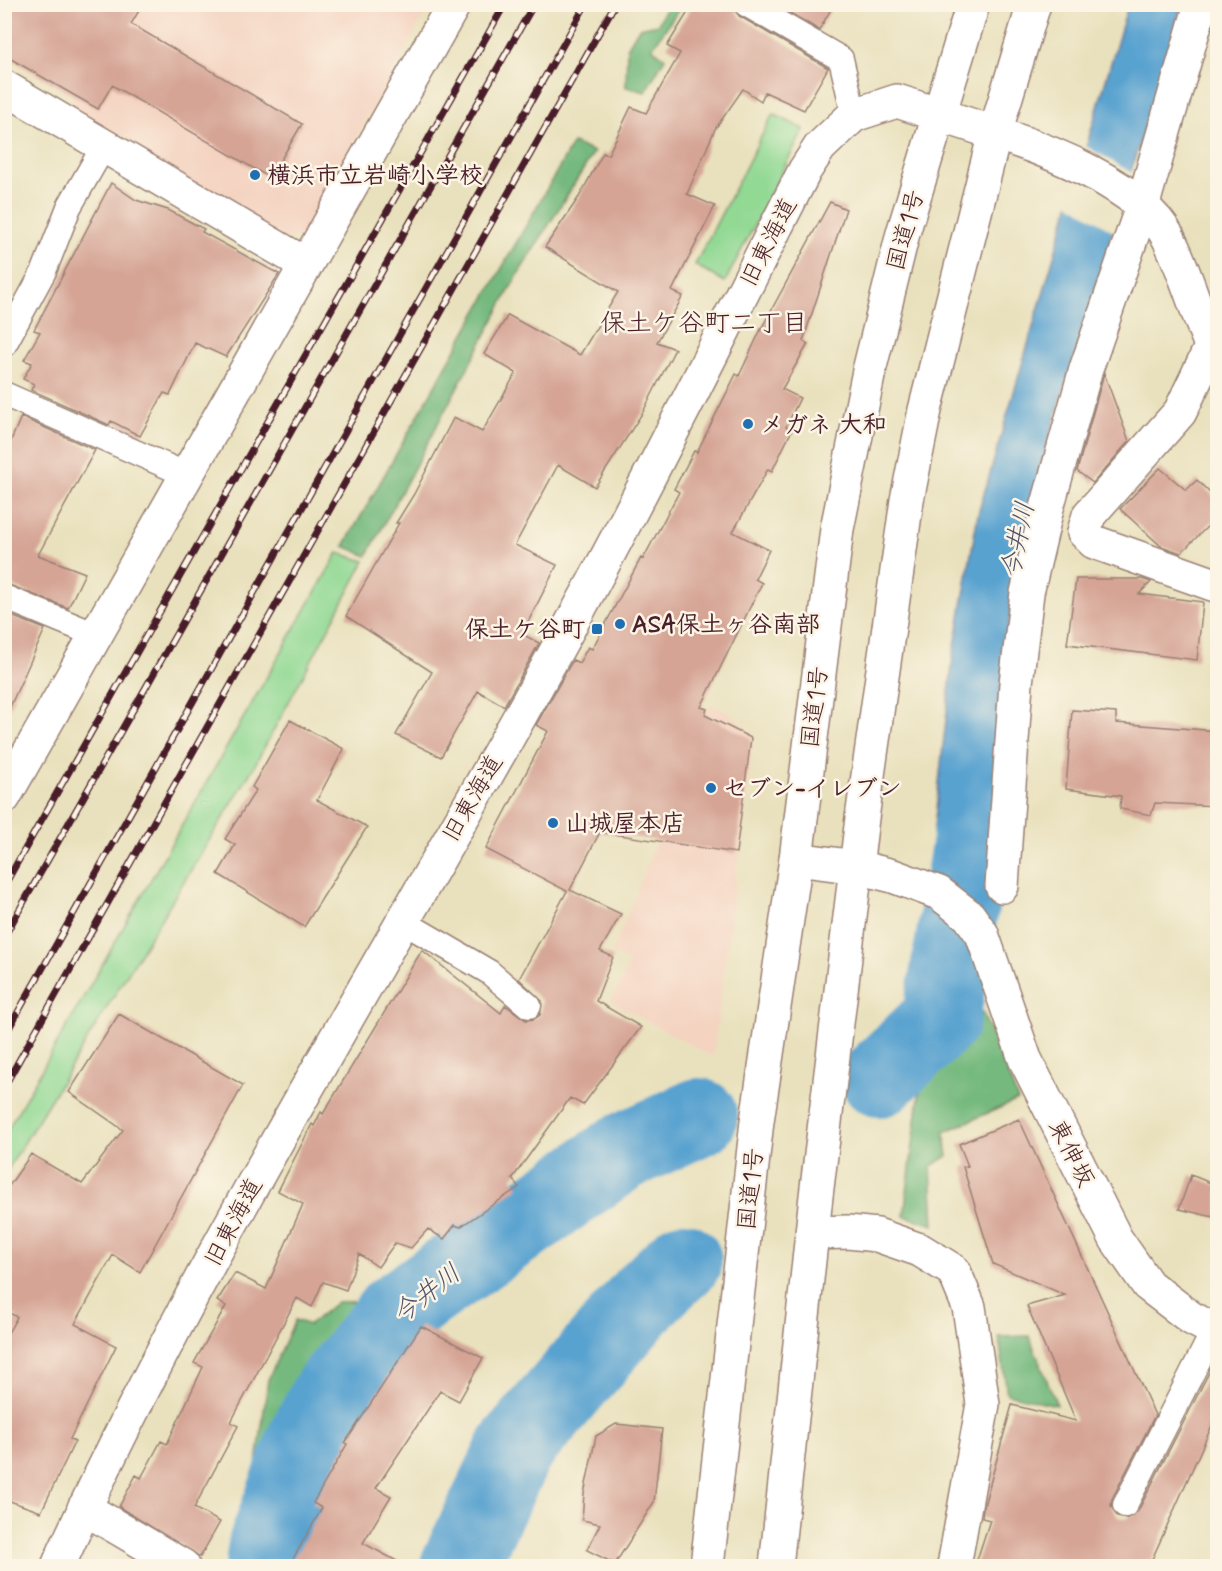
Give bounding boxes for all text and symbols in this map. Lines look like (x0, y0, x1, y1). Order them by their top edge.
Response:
place label: 横浜市立岩崎小学校 (267, 161, 483, 192)
marker: 横浜市立岩崎小学校 (248, 168, 262, 182)
street label: 国道1号 (881, 186, 932, 274)
street label: 旧東海道 (734, 193, 805, 292)
district label: 保土ケ谷町二丁目 (600, 307, 808, 341)
place label: メガネ 大和 (760, 410, 886, 441)
marker: メガネ 大和 (741, 417, 755, 431)
water label: 今井川 (994, 499, 1044, 582)
place label: ASA保土ヶ谷南部 (632, 610, 820, 641)
place label: 保土ケ谷町 (465, 615, 585, 646)
marker: ASA保土ヶ谷南部 (613, 617, 627, 631)
marker: 保土ケ谷町 (590, 622, 604, 636)
street label: 国道1号 (795, 664, 836, 750)
street label: 旧東海道 (436, 749, 511, 848)
place label: セブン-イレブン (723, 774, 902, 805)
marker: セブン-イレブン (704, 781, 718, 795)
place label: 山城屋本店 (565, 809, 685, 840)
marker: 山城屋本店 (546, 816, 560, 830)
street label: 東伸坂 (1041, 1115, 1101, 1193)
street label: 国道1号 (732, 1146, 771, 1232)
street label: 旧東海道 (198, 1173, 271, 1272)
water label: 今井川 (386, 1257, 468, 1332)

